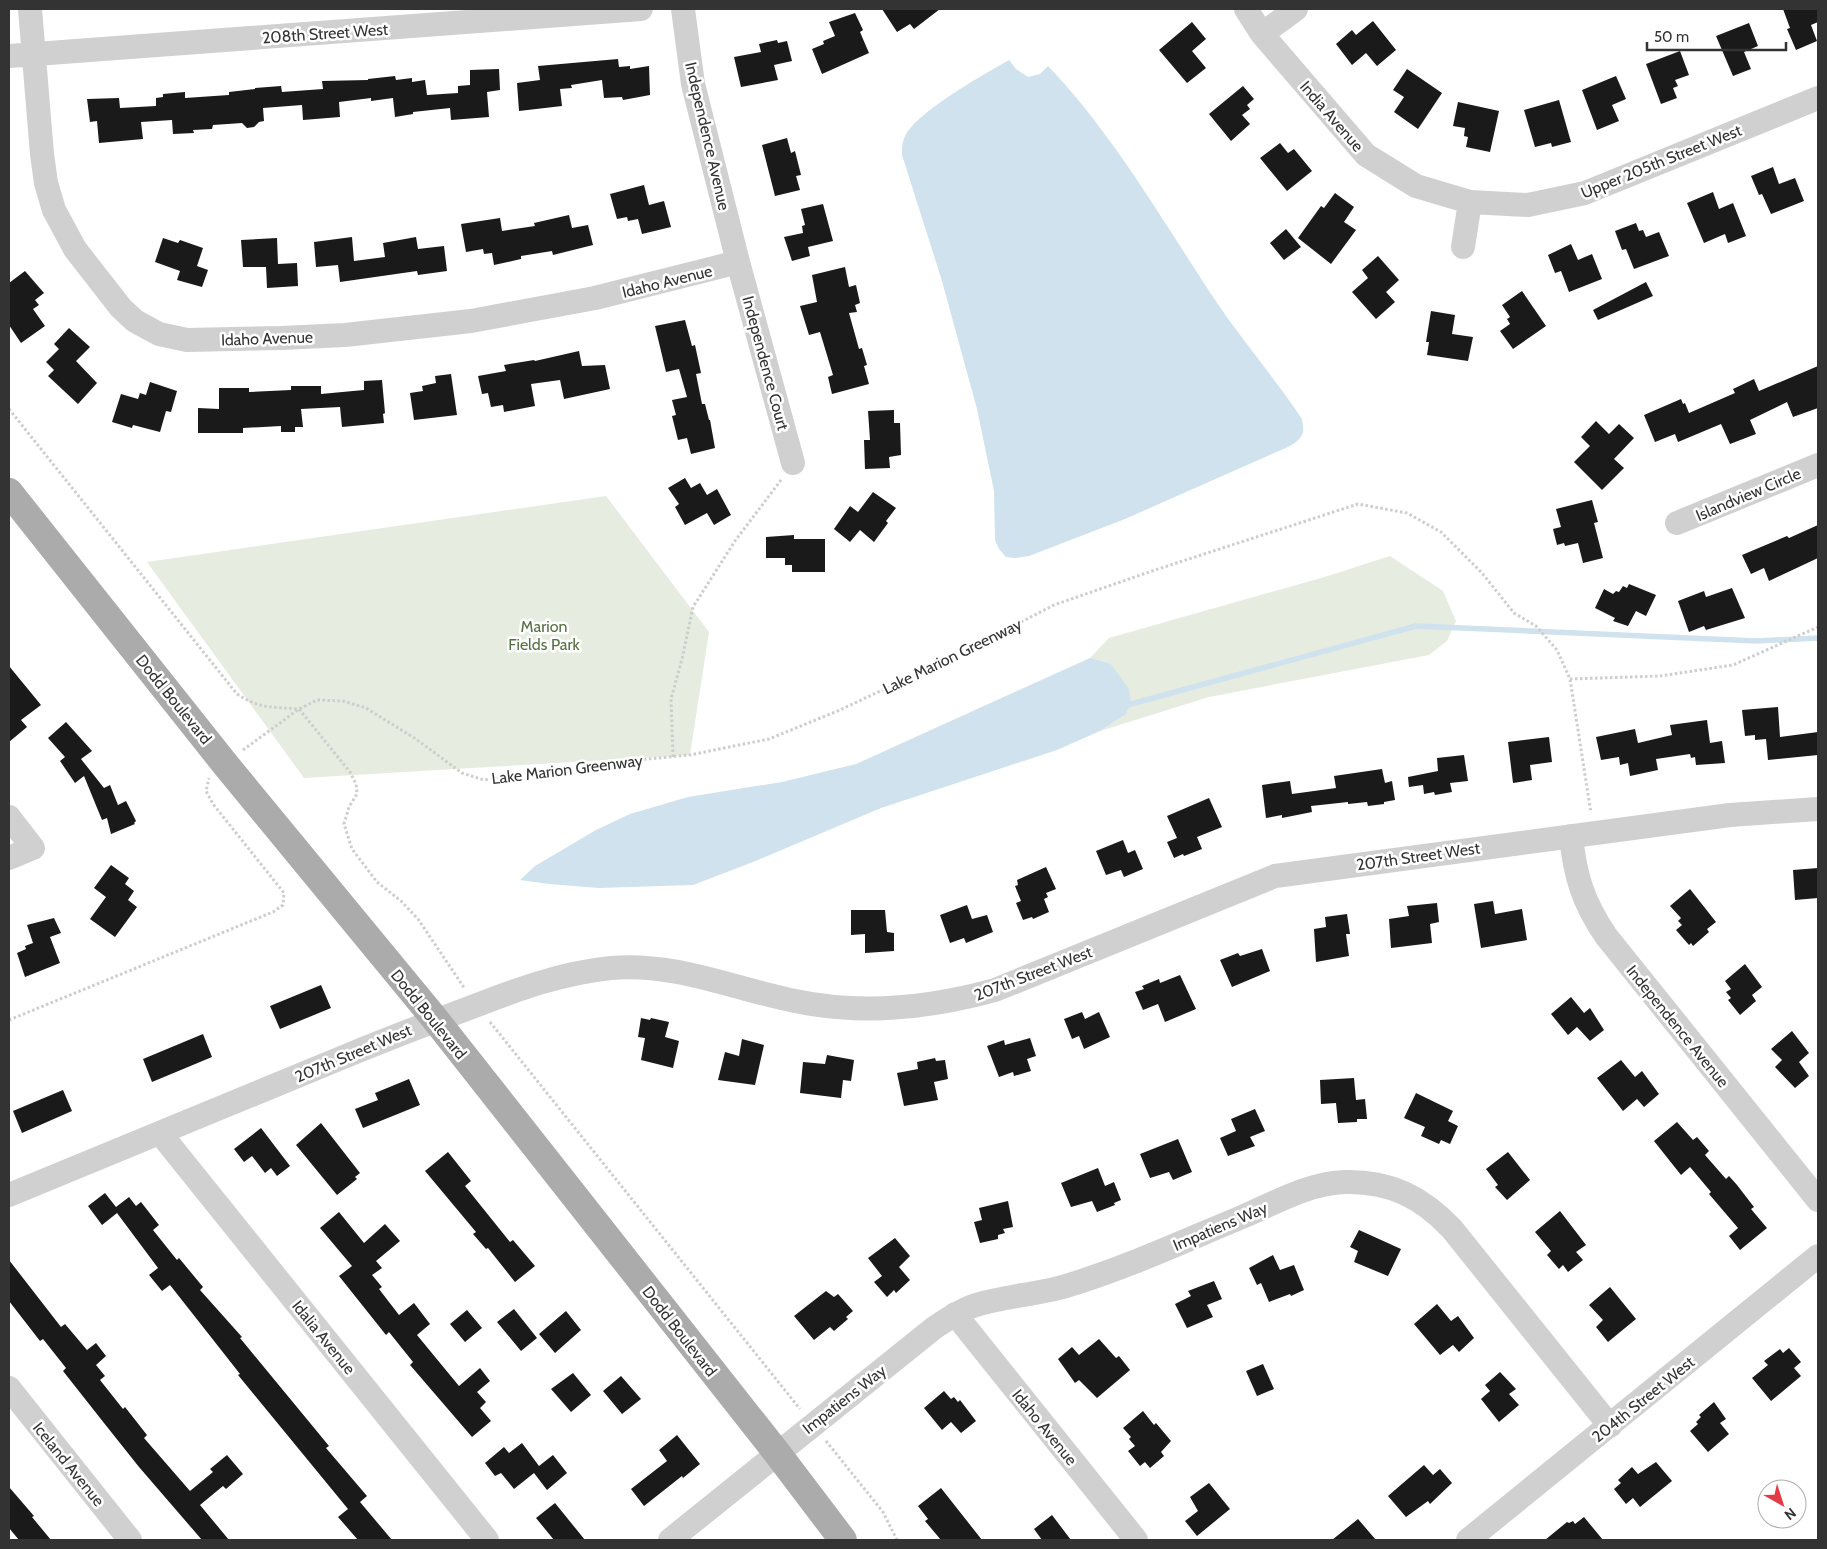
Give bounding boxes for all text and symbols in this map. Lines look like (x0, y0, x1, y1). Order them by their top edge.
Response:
street label: 208th Street West (261, 20, 389, 47)
scale bar (1647, 20, 1786, 52)
text: 50 m (1654, 28, 1689, 46)
street label: Independence Avenue (681, 60, 734, 212)
street label: India Avenue (1296, 77, 1367, 155)
street label: Upper 205th Street West (1578, 120, 1745, 202)
street label: Idaho Avenue (620, 261, 714, 302)
street label: Independence Court (738, 294, 793, 433)
street label: Idaho Avenue (221, 327, 313, 350)
street label: Islandview Circle (1693, 464, 1804, 525)
street label: Lake Marion Greenway (880, 615, 1025, 698)
park label: Marion Fields Park (508, 617, 581, 654)
street label: Dodd Boulevard (132, 651, 215, 748)
street label: Lake Marion Greenway (490, 751, 644, 788)
street label: 207th Street West (1355, 838, 1482, 875)
street label: 207th Street West (972, 942, 1095, 1005)
street label: Independence Avenue (1622, 961, 1733, 1091)
street label: Dodd Boulevard (387, 966, 470, 1063)
street label: 207th Street West (292, 1020, 415, 1087)
street label: Impatiens Way (1170, 1198, 1270, 1255)
street label: Dodd Boulevard (638, 1282, 721, 1380)
street label: Idalia Avenue (288, 1297, 359, 1378)
street label: 204th Street West (1588, 1352, 1699, 1446)
street label: Impatiens Way (799, 1361, 890, 1438)
street label: Idaho Avenue (1008, 1385, 1081, 1469)
street label: Iceland Avenue (29, 1418, 108, 1510)
north arrow (1757, 1479, 1807, 1529)
text: N (1781, 1504, 1800, 1524)

